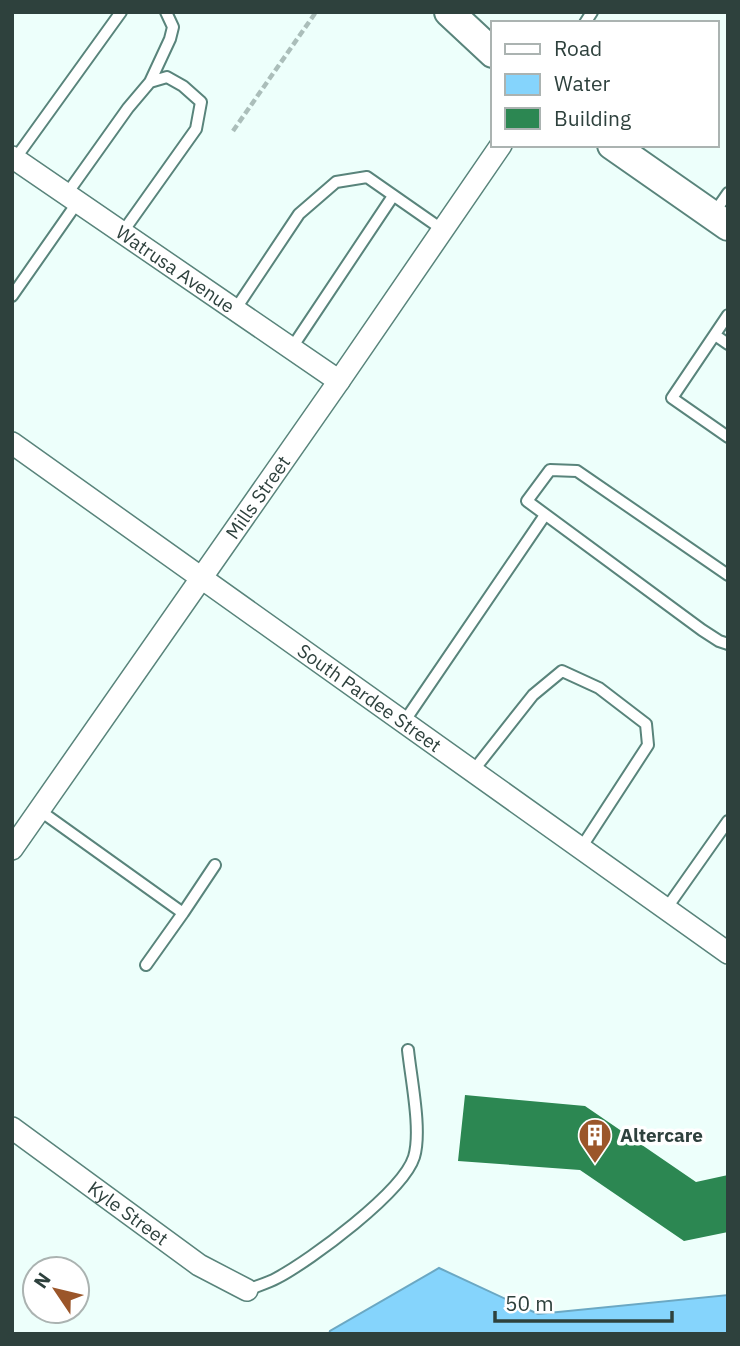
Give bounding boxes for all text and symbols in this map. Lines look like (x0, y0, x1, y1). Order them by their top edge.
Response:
legend (491, 21, 719, 147)
text: Road (554, 34, 602, 62)
text: Water (554, 69, 611, 97)
text: Building (554, 104, 631, 132)
street label: Watrusa Avenue (111, 220, 239, 318)
street label: Mills Street (220, 451, 295, 544)
street label: South Pardee Street (293, 638, 446, 757)
building icon: Altercare (576, 1116, 614, 1165)
place label: Altercare (620, 1123, 703, 1147)
street label: Kyle Street (83, 1176, 173, 1250)
north arrow (21, 1255, 91, 1325)
text: N (28, 1268, 56, 1293)
scale bar (495, 1280, 672, 1324)
text: 50 m (505, 1289, 554, 1317)

